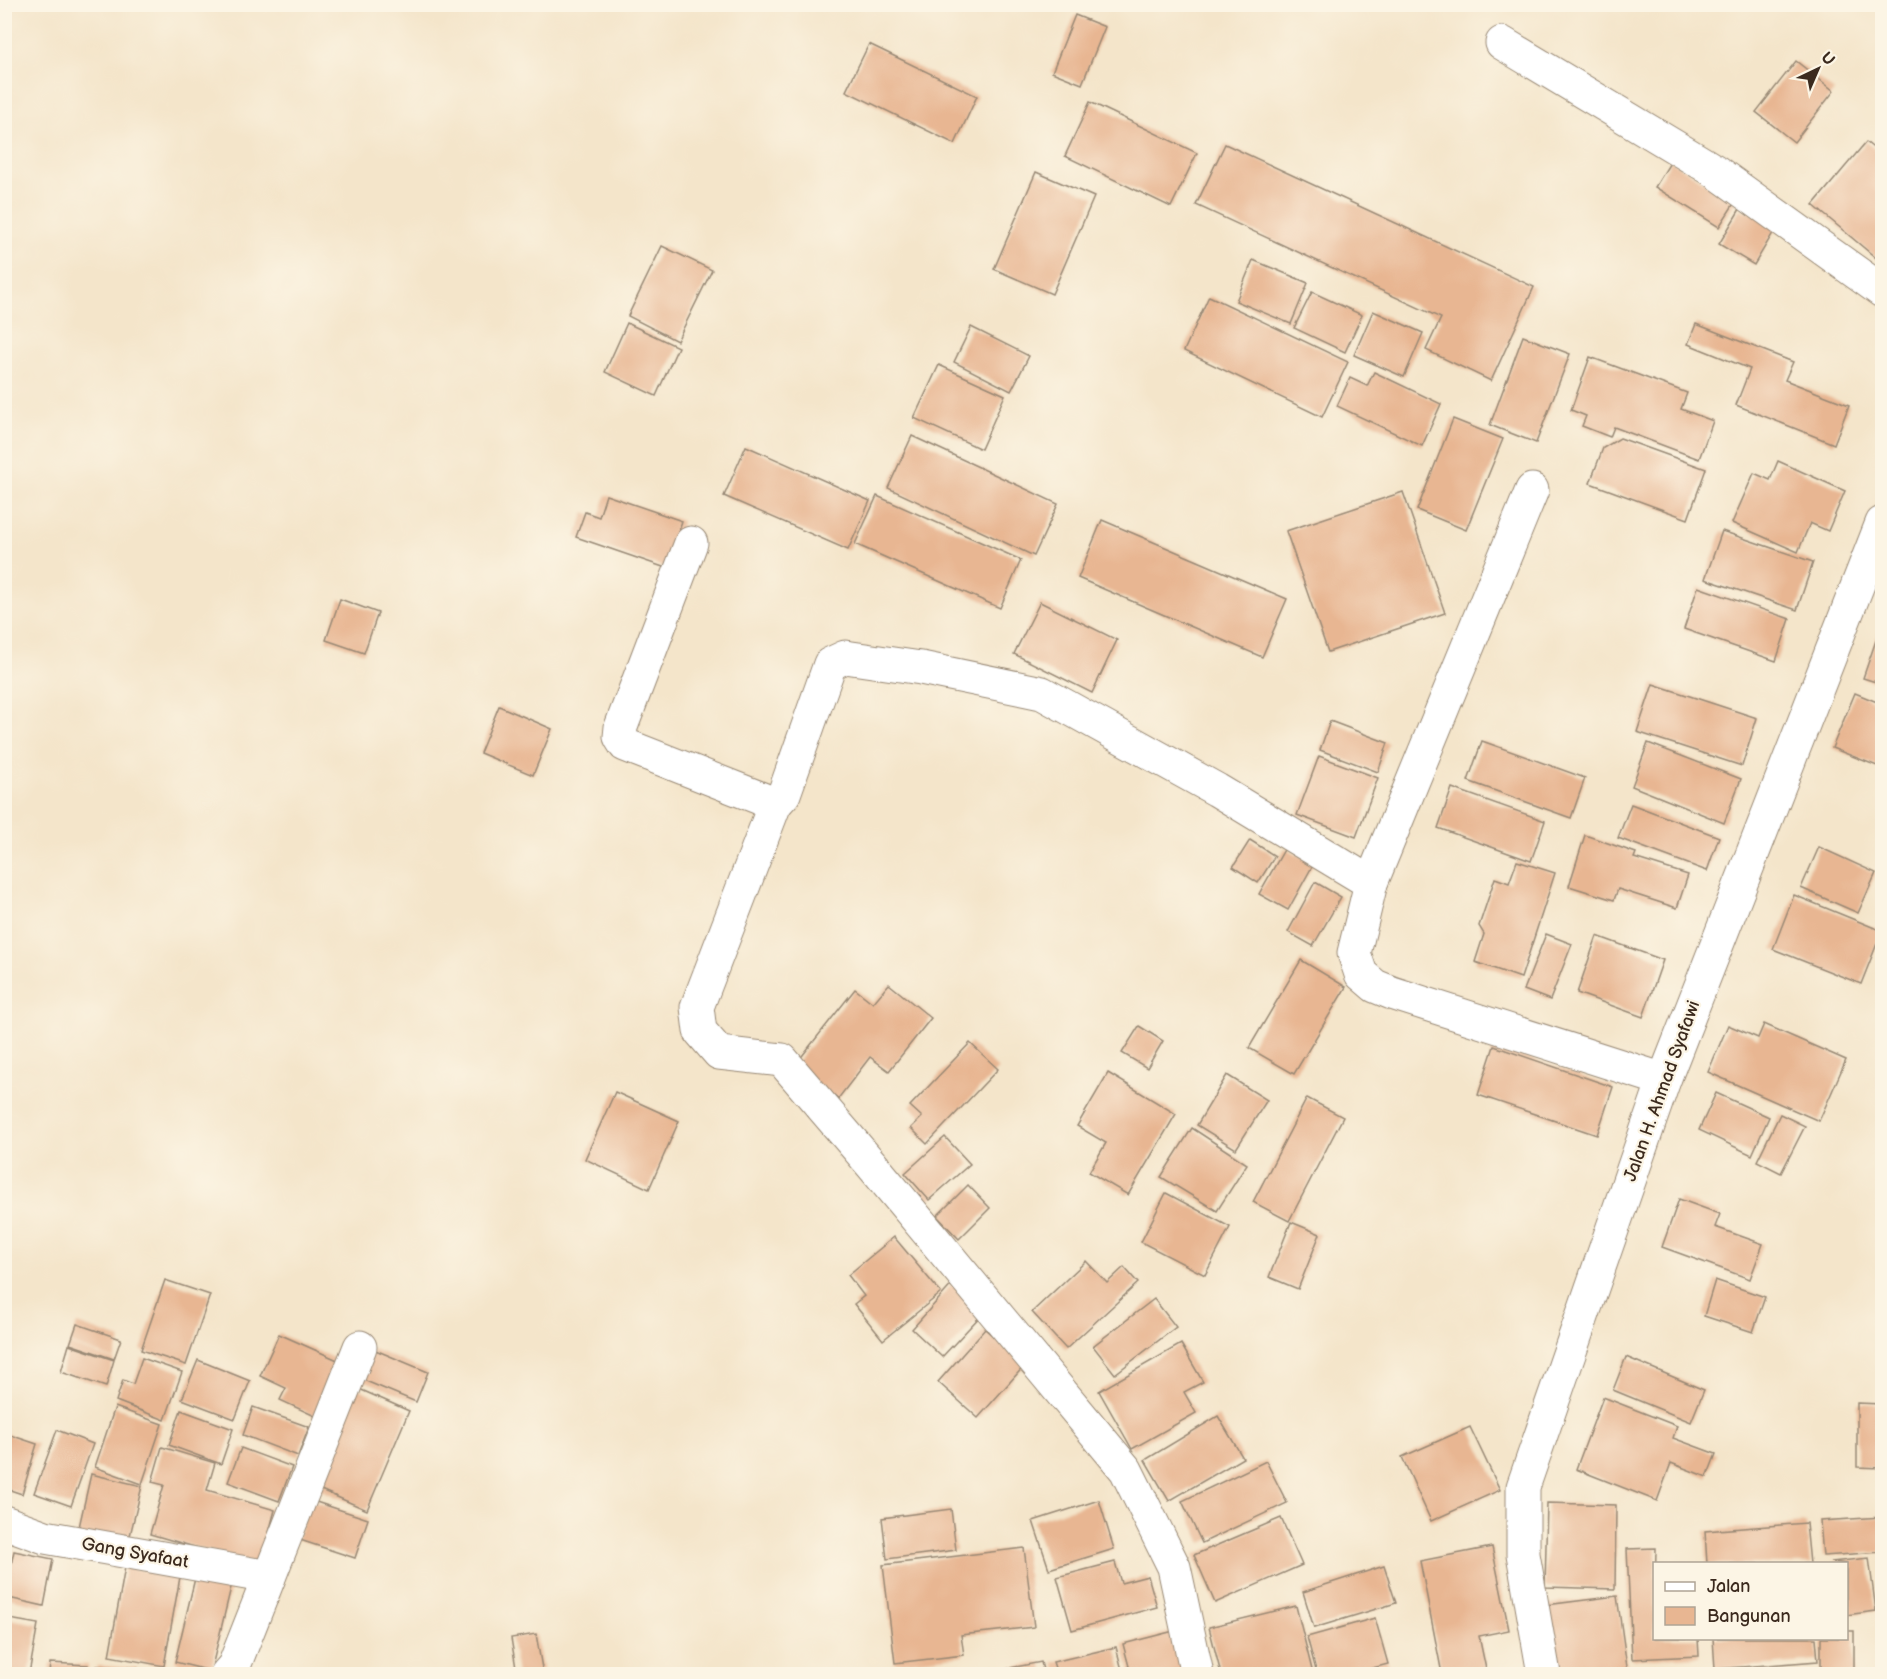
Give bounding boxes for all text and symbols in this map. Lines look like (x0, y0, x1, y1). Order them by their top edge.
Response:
north arrow (1788, 39, 1848, 99)
text: U (1817, 48, 1838, 70)
street label: Jalan H. Ahmad Syafawi (1620, 998, 1704, 1184)
street label: Gang Syafaat (80, 1533, 191, 1573)
legend (1653, 1562, 1848, 1640)
text: Jalan (1707, 1576, 1750, 1597)
text: Bangunan (1707, 1606, 1791, 1627)

